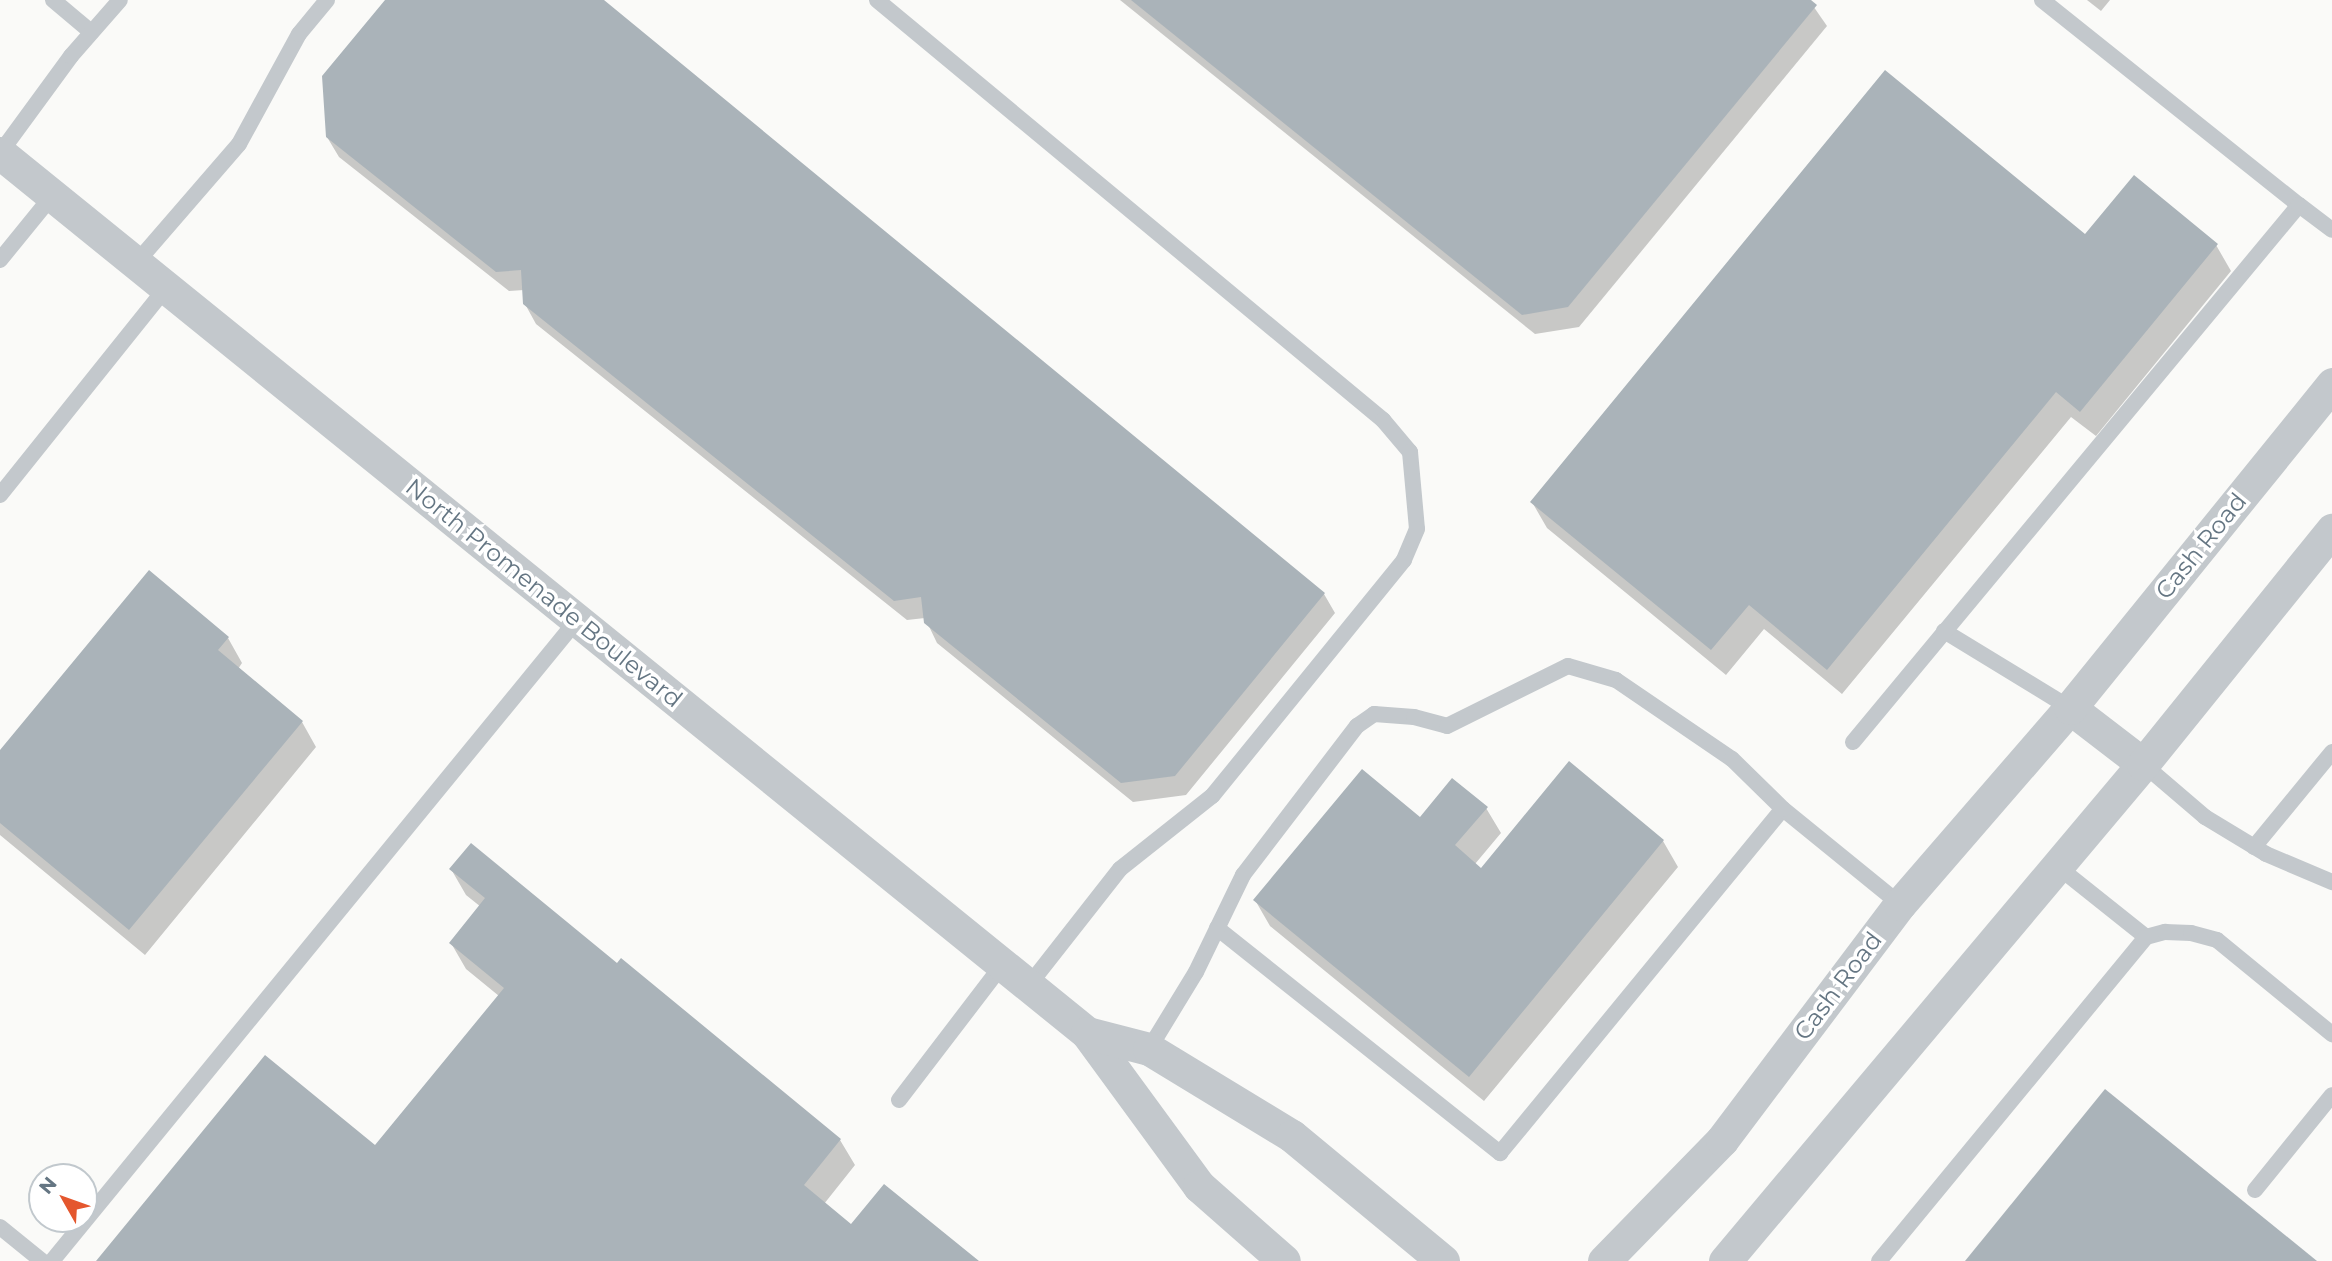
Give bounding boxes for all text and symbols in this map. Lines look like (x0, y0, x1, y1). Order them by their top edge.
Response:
street label: North Promenade Boulevard (400, 472, 688, 714)
street label: Cash Road (2150, 487, 2252, 605)
street label: Cash Road (1788, 926, 1888, 1046)
north arrow (28, 1163, 98, 1233)
text: N (34, 1172, 62, 1199)

